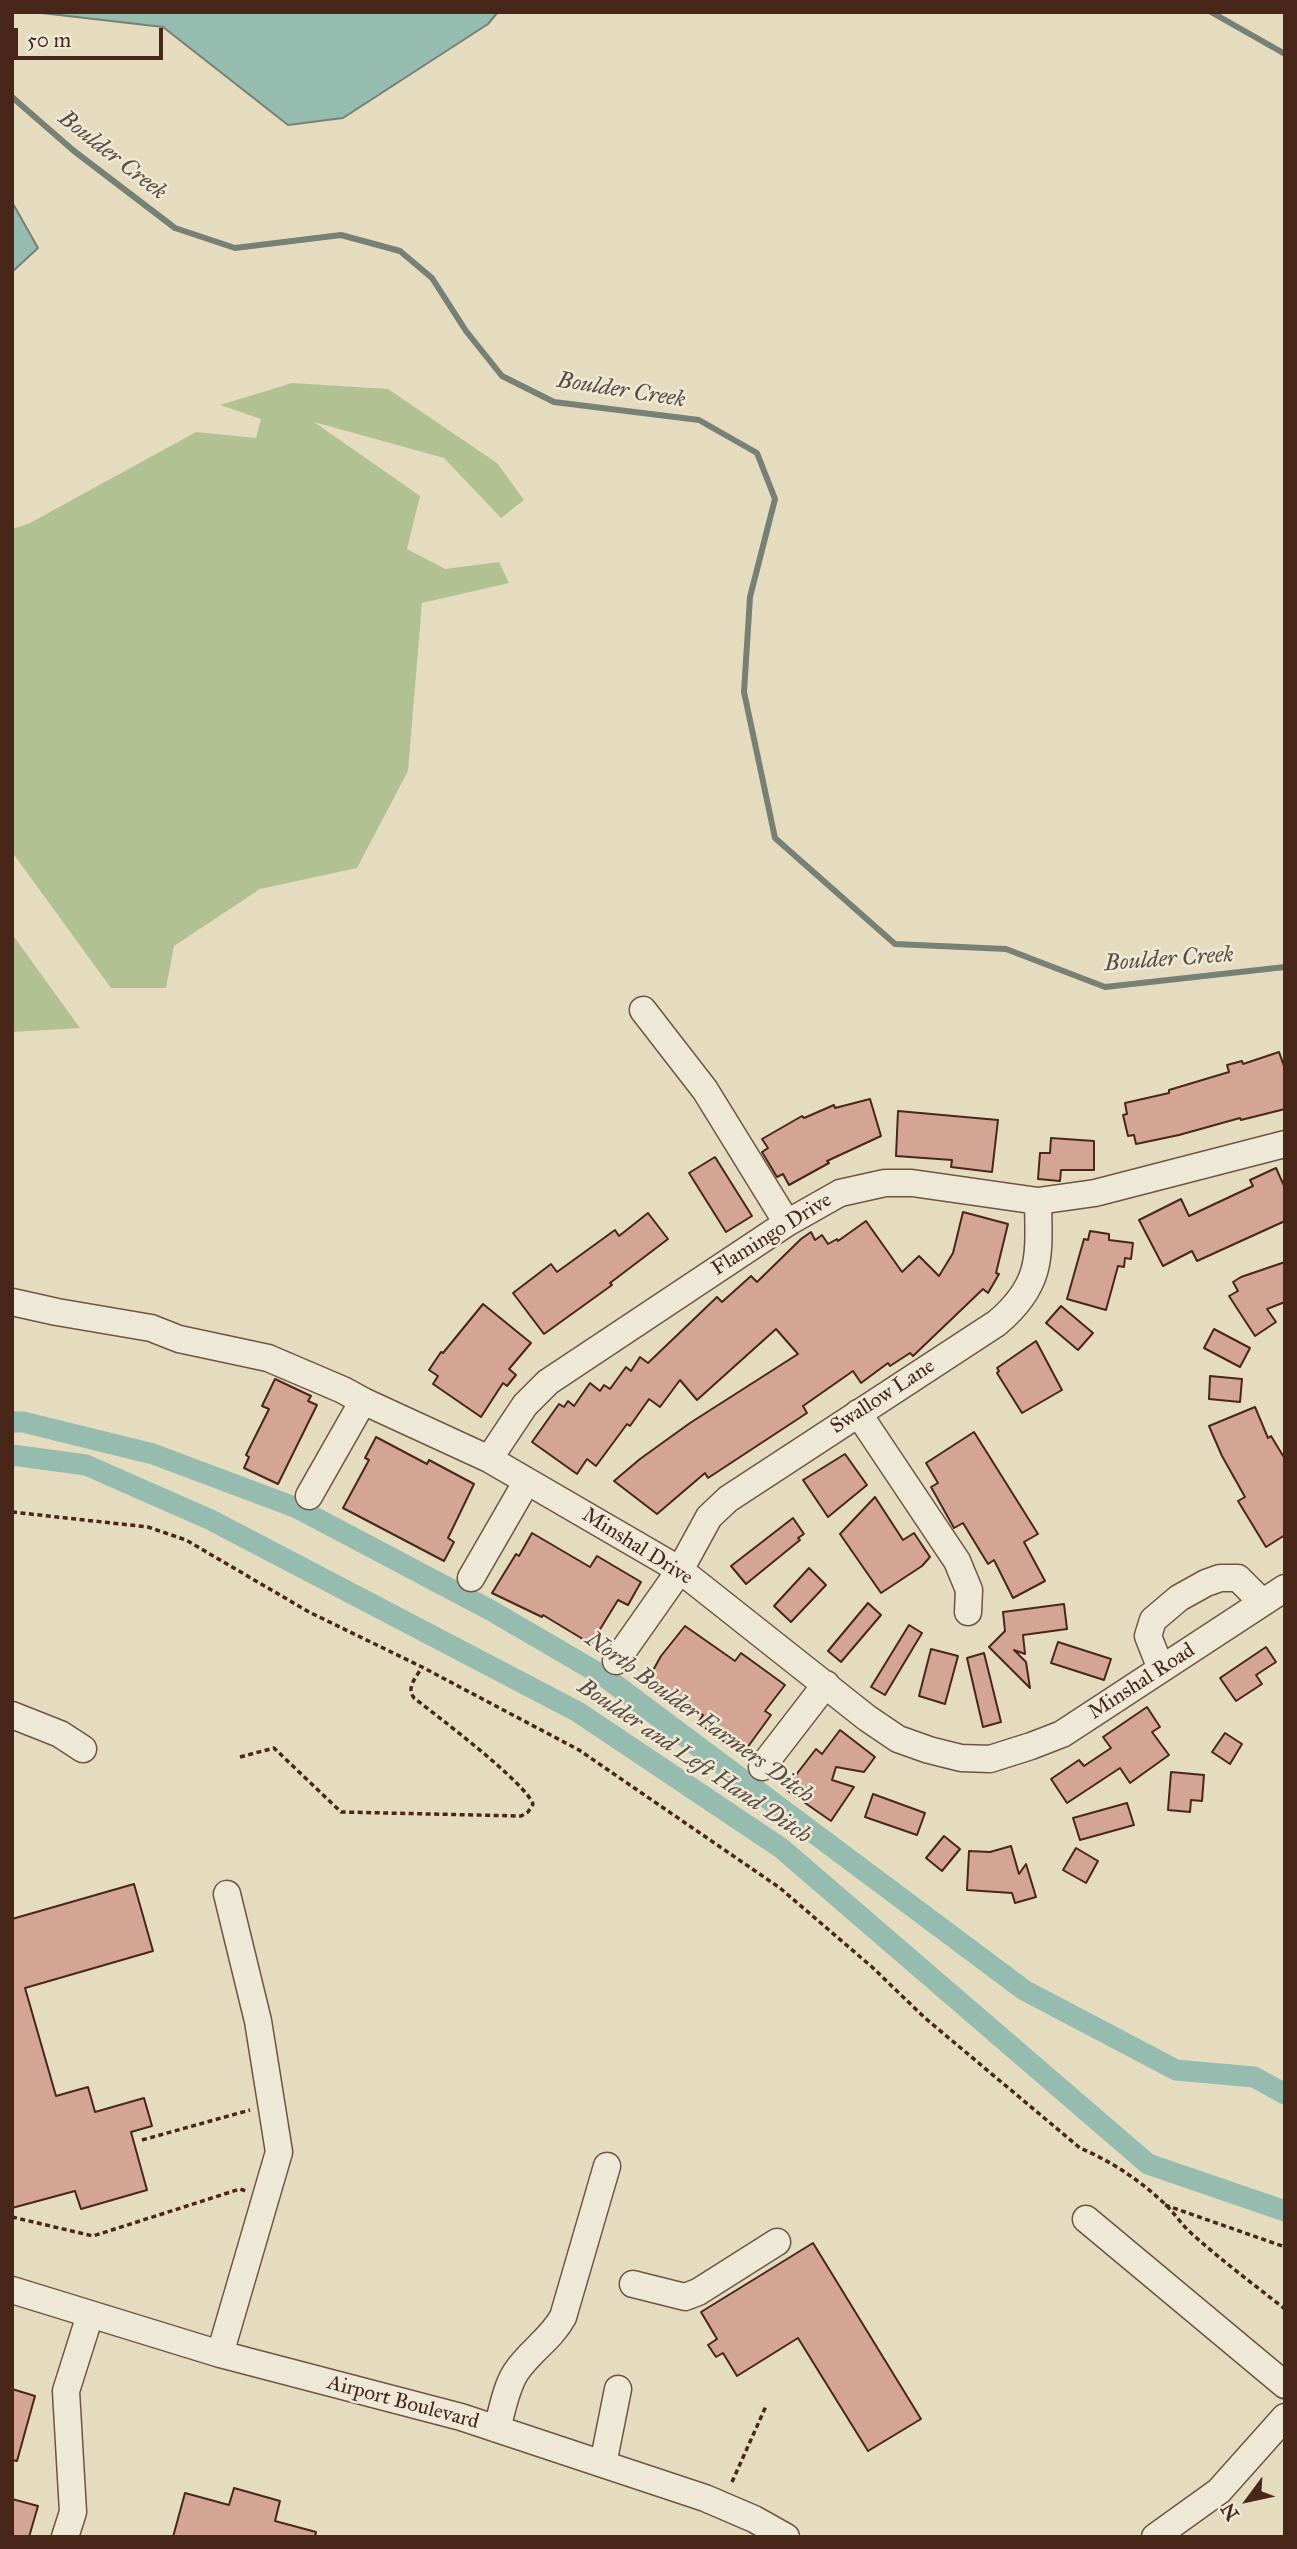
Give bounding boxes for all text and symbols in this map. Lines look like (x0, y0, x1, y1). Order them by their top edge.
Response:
scale bar (18, 14, 166, 58)
text: 50 m (27, 27, 71, 53)
water label: Boulder Creek (52, 105, 172, 207)
water label: Boulder Creek (555, 367, 687, 415)
water label: Boulder Creek (1103, 942, 1235, 978)
street label: Flamingo Drive (707, 1188, 837, 1282)
street label: Swallow Lane (826, 1354, 940, 1440)
street label: Minshal Drive (577, 1503, 697, 1591)
water label: North Boulder Farmers Ditch (580, 1626, 818, 1810)
street label: Minshal Road (1084, 1638, 1200, 1726)
water label: Boulder and Left Hand Ditch (572, 1673, 816, 1851)
street label: Airport Boulevard (324, 2371, 482, 2435)
north arrow (1213, 2465, 1283, 2535)
text: N (1216, 2499, 1244, 2525)

